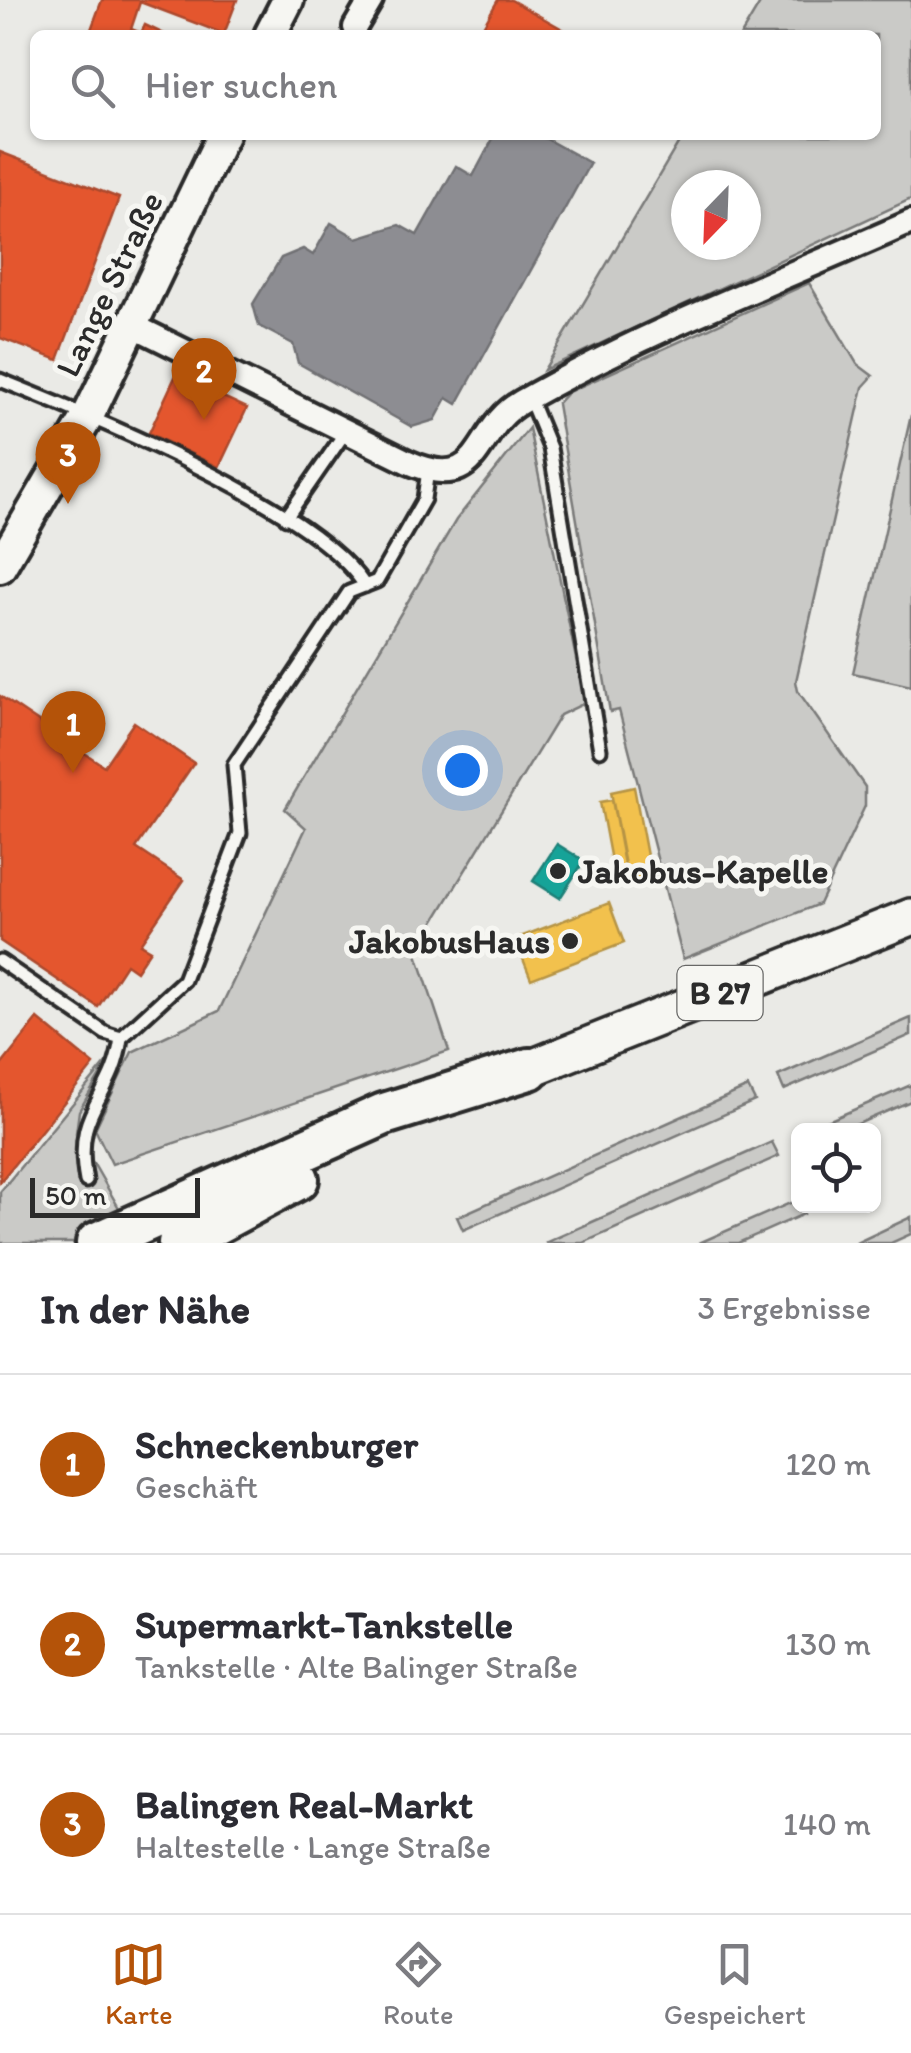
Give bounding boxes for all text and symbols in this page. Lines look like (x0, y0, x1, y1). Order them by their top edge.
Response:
search box (30, 30, 881, 140)
icon: search (65, 58, 120, 113)
text: Hier suchen (145, 62, 337, 108)
north arrow (671, 170, 761, 260)
street label: Lange Straße (46, 184, 172, 384)
pin: 2 (172, 338, 236, 420)
pin: 3 (36, 422, 100, 504)
pin: 1 (40, 690, 106, 773)
your location (437, 745, 488, 796)
place label: Jakobus-Kapelle (577, 850, 828, 892)
marker: Jakobus-Kapelle (547, 860, 569, 882)
place label: JakobusHaus (348, 920, 550, 962)
marker: JakobusHaus (559, 930, 581, 952)
road number: B 27 (678, 966, 762, 1020)
map controls (791, 1123, 881, 1213)
button: locate (791, 1123, 881, 1213)
scale bar (30, 1173, 200, 1218)
text: 50 m (45, 1178, 107, 1212)
text: In der Nähe (40, 1283, 250, 1334)
text: 3 Ergebnisse (698, 1289, 871, 1327)
text: Schneckenburger (135, 1422, 418, 1468)
text: 1 (65, 1445, 80, 1483)
text: 120 m (785, 1445, 871, 1483)
text: Geschäft (135, 1468, 258, 1506)
text: Supermarkt-Tankstelle (135, 1602, 513, 1648)
text: 2 (64, 1625, 81, 1663)
text: 130 m (785, 1625, 871, 1663)
text: Tankstelle · Alte Balinger Straße (135, 1648, 578, 1686)
text: Balingen Real-Markt (135, 1782, 473, 1828)
text: 3 (64, 1805, 81, 1843)
text: 140 m (783, 1805, 871, 1843)
text: Haltestelle · Lange Straße (135, 1828, 491, 1866)
tab: Karte (105, 1937, 173, 2031)
tab: Route (383, 1937, 453, 2031)
tab: Gespeichert (664, 1937, 806, 2031)

